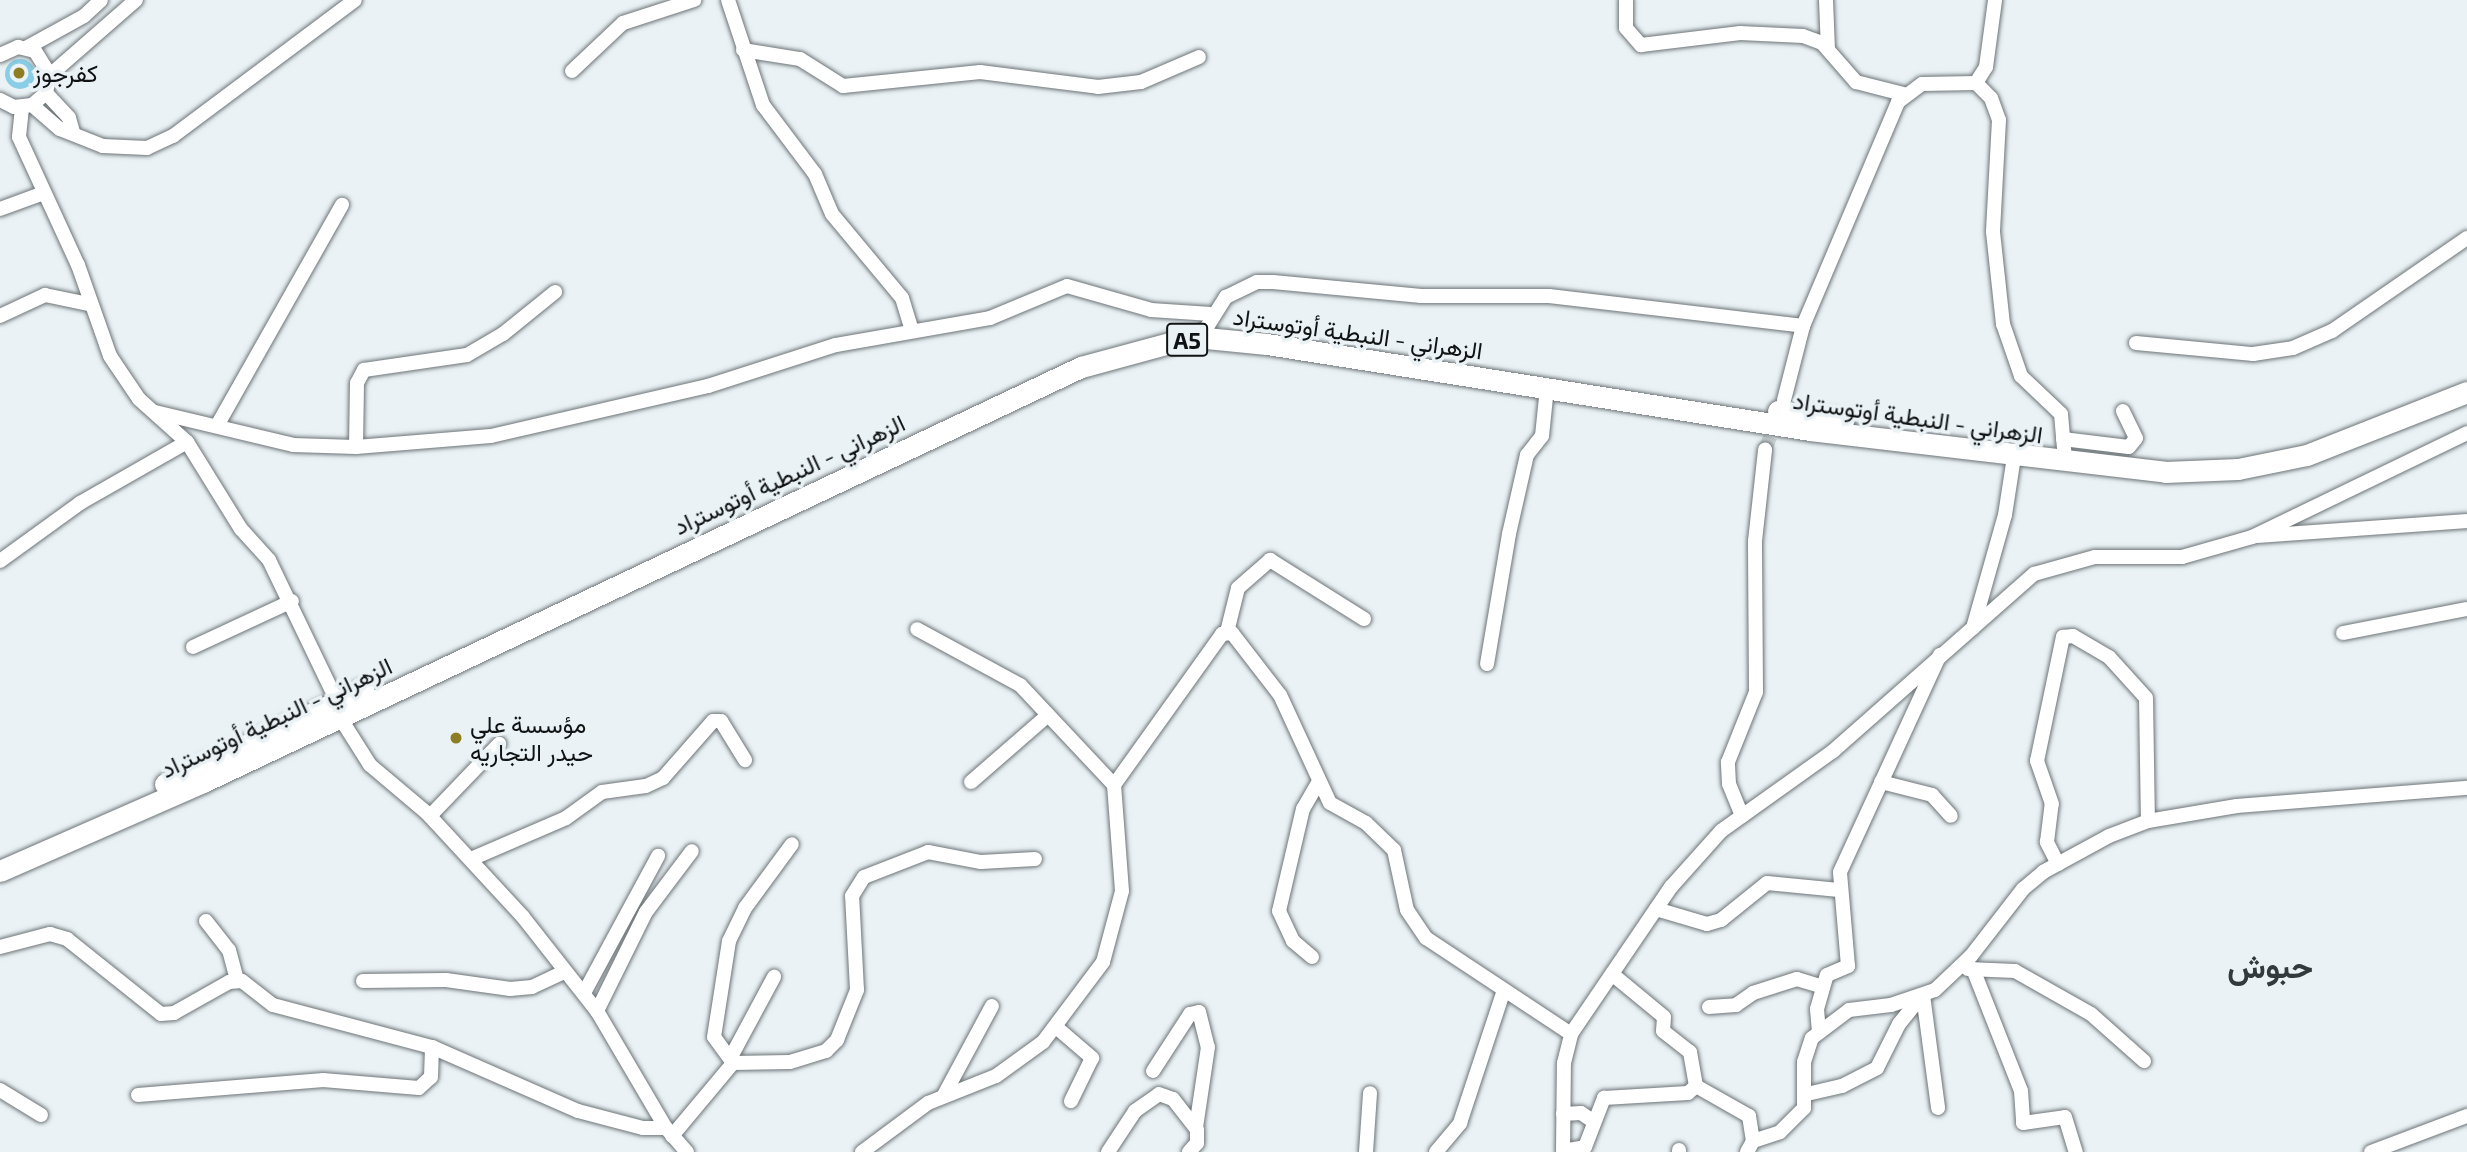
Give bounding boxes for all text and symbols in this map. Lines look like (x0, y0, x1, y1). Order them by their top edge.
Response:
place label: كفرجوز (33, 59, 98, 87)
marker: كفرجوز (11, 65, 27, 81)
street label: الزهراني - النبطية أوتوستراد (1231, 301, 1485, 365)
road number: A5 (1166, 320, 1208, 360)
street label: الزهراني - النبطية أوتوستراد (1791, 385, 2045, 449)
street label: الزهراني - النبطية أوتوستراد (669, 408, 909, 540)
street label: الزهراني - النبطية أوتوستراد (156, 651, 396, 783)
place label: مؤسسة علي حيدر التجاريه (470, 710, 593, 766)
marker: مؤسسة علي حيدر التجاريه (448, 730, 464, 746)
district label: حبوش (2227, 946, 2313, 984)

